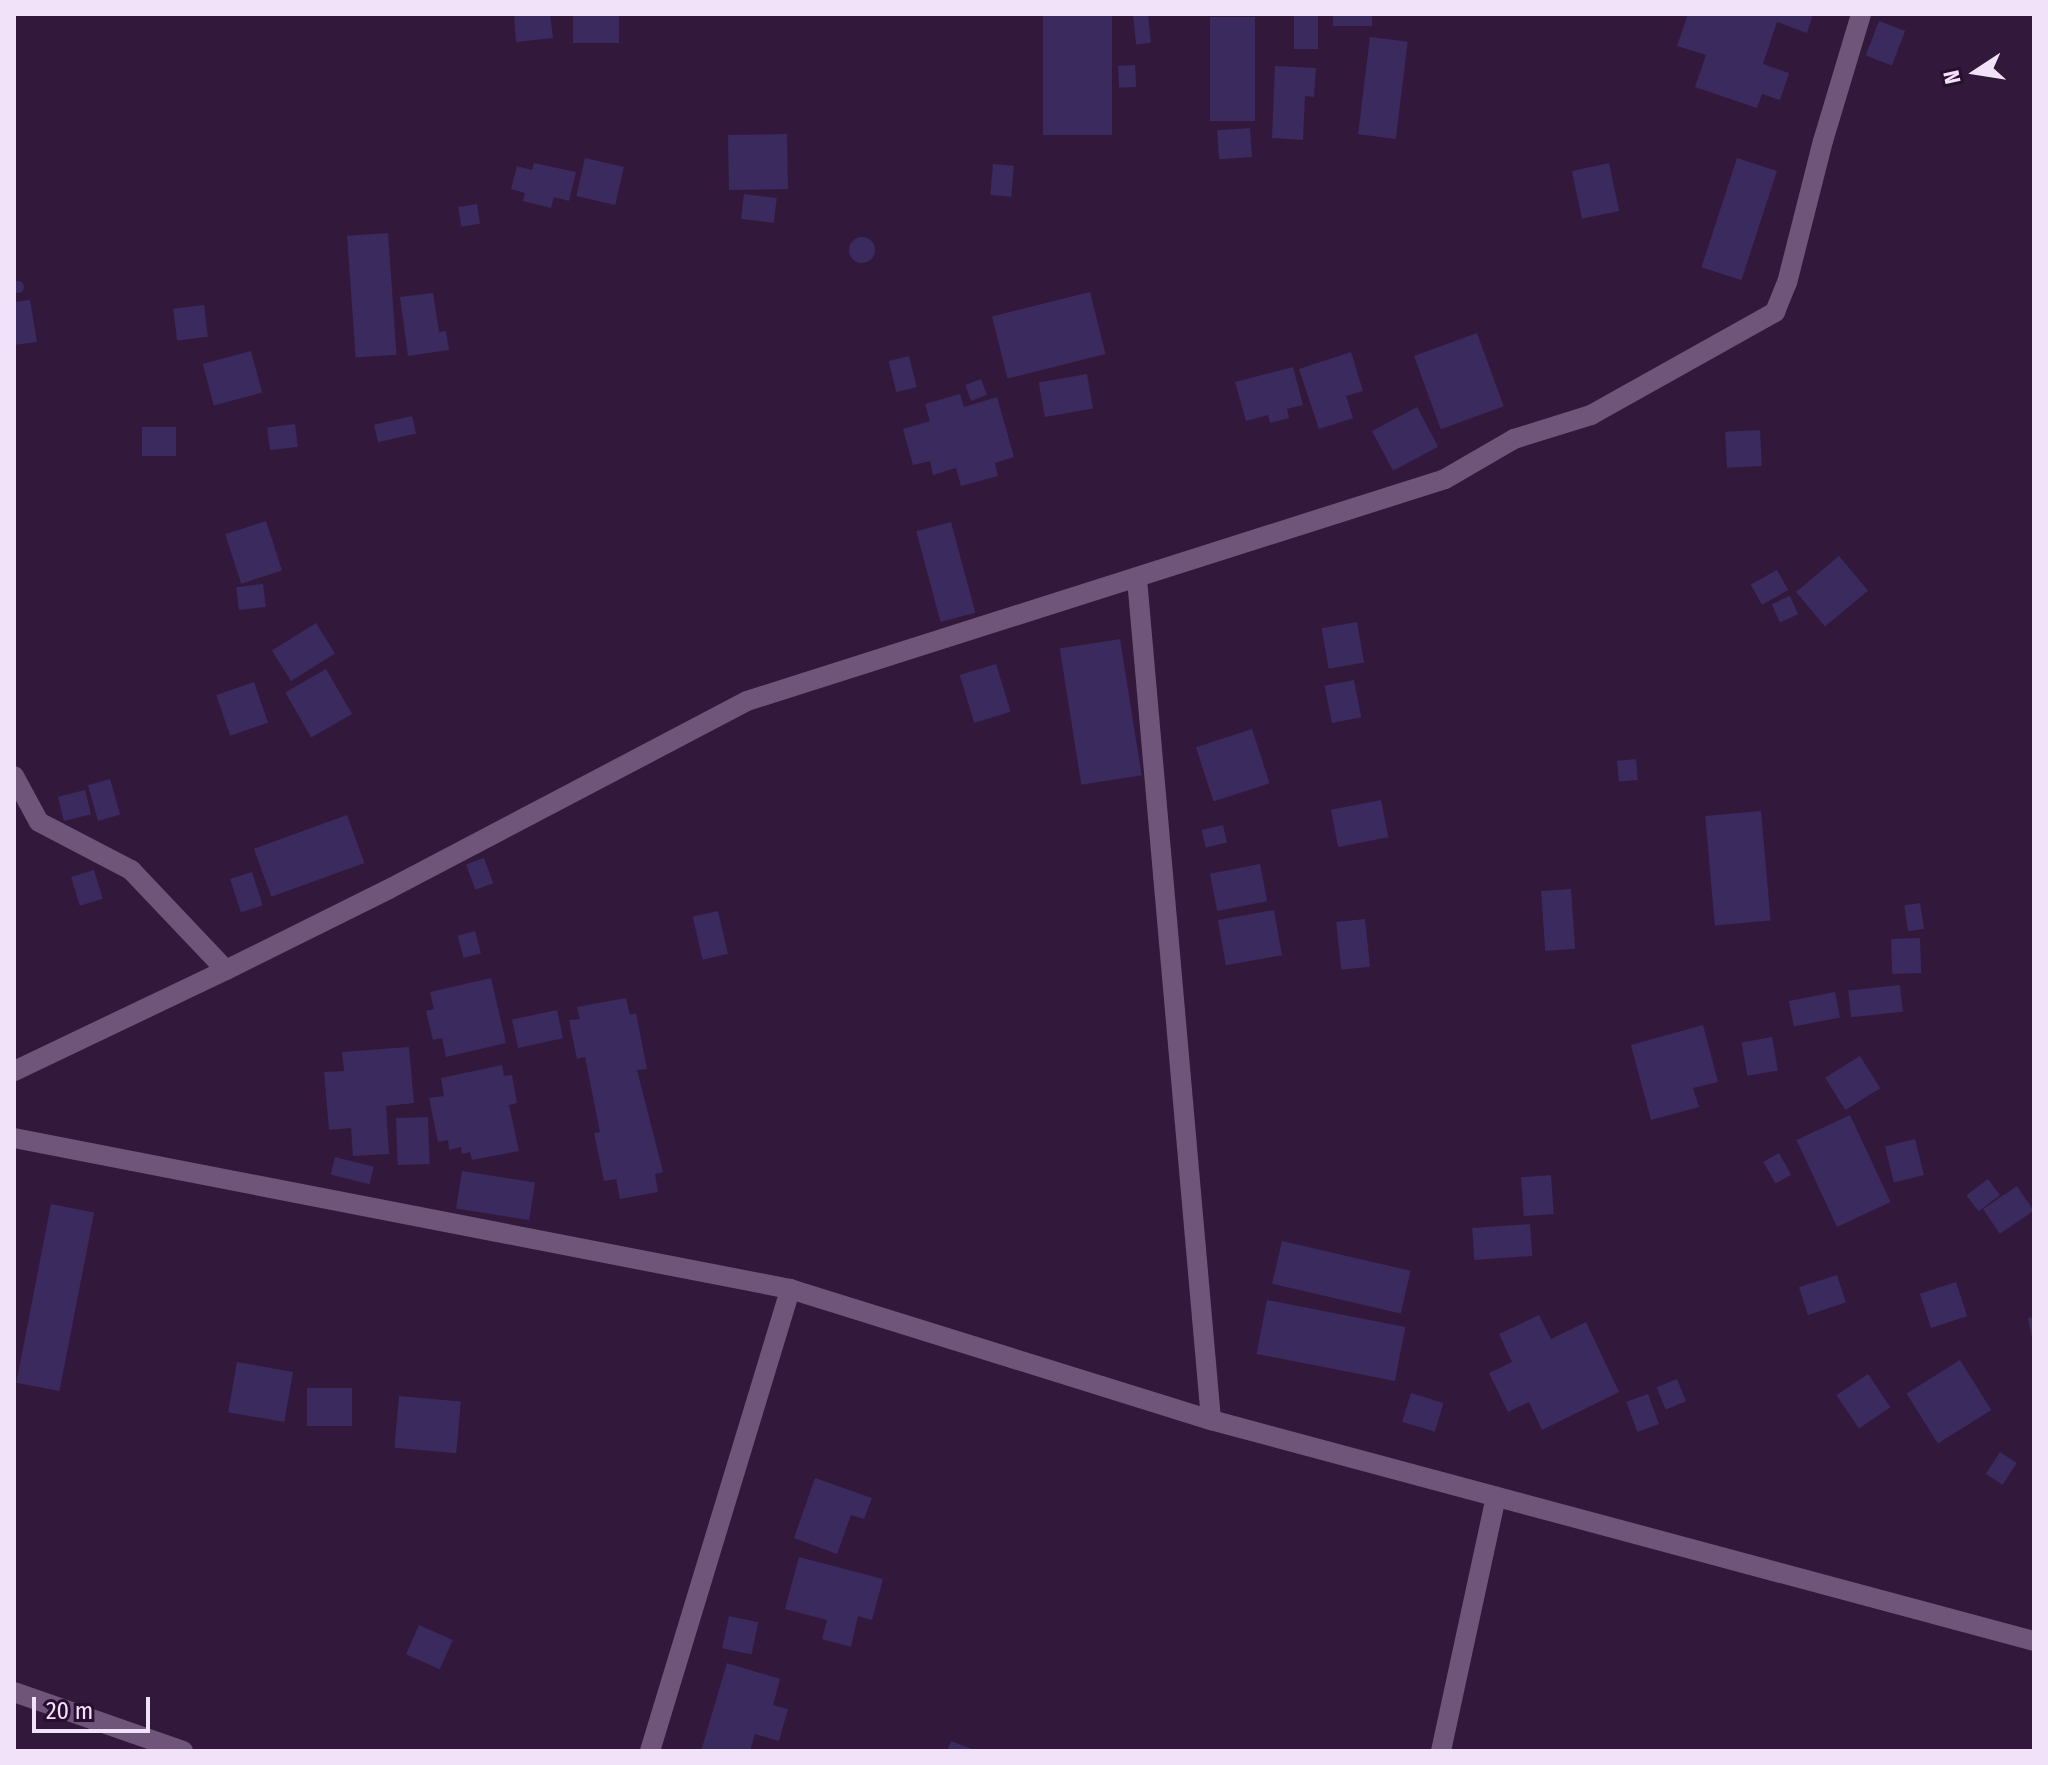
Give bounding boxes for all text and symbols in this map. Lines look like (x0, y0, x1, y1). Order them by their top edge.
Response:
north arrow (1936, 32, 2016, 112)
text: N (1937, 68, 1967, 86)
scale bar (36, 1681, 154, 1731)
text: 20 m (46, 1697, 93, 1725)

